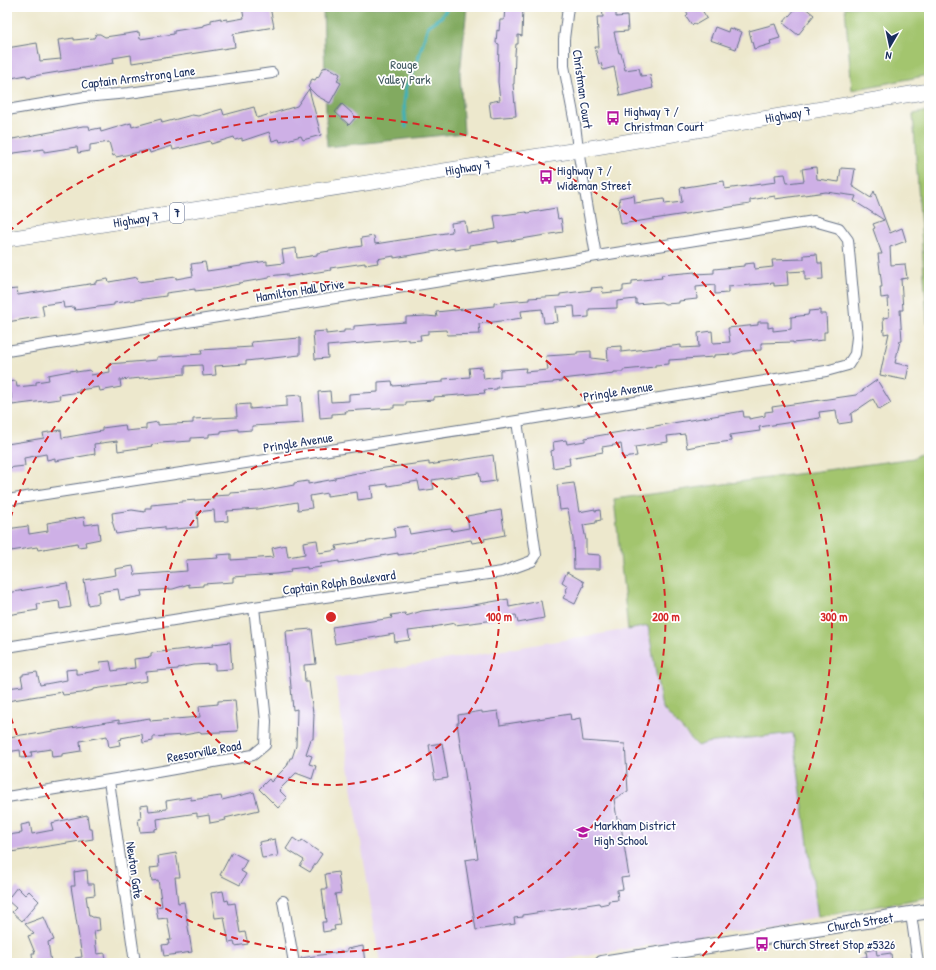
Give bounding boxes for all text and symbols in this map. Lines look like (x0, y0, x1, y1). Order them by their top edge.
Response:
north arrow (870, 26, 910, 66)
street label: Christman Court (569, 48, 598, 130)
text: N (884, 48, 892, 63)
park label: Rouge Valley Park (377, 55, 431, 88)
street label: Captain Armstrong Lane (80, 61, 196, 93)
street label: Highway 7 (764, 101, 812, 127)
place label: Highway 7 / Christman Court (624, 102, 704, 135)
bus stop icon: Highway 7 / Christman Court (605, 110, 621, 126)
street label: Highway 7 (444, 154, 492, 180)
place label: Highway 7 / Wideman Street (557, 161, 632, 194)
bus stop icon: Highway 7 / Wideman Street (538, 169, 554, 185)
road number: 7 (170, 203, 184, 223)
street label: Highway 7 (112, 206, 160, 232)
street label: Hamilton Hall Drive (255, 274, 345, 306)
street label: Pringle Avenue (582, 377, 654, 405)
street label: Pringle Avenue (262, 428, 334, 456)
street label: Captain Rolph Boulevard (281, 565, 397, 599)
text: 100 m (486, 608, 512, 625)
text: 200 m (652, 608, 680, 625)
text: 300 m (820, 608, 848, 625)
centre of rings (324, 610, 338, 624)
street label: Reesorville Road (166, 736, 242, 766)
place label: Markham District High School (594, 816, 676, 849)
school or university icon: Markham District High School (575, 824, 591, 840)
street label: Newton Gate (122, 840, 148, 900)
street label: Church Street (826, 908, 895, 936)
place label: Church Street Stop #5326 (773, 935, 895, 953)
bus stop icon: Church Street Stop #5326 (754, 936, 770, 952)

